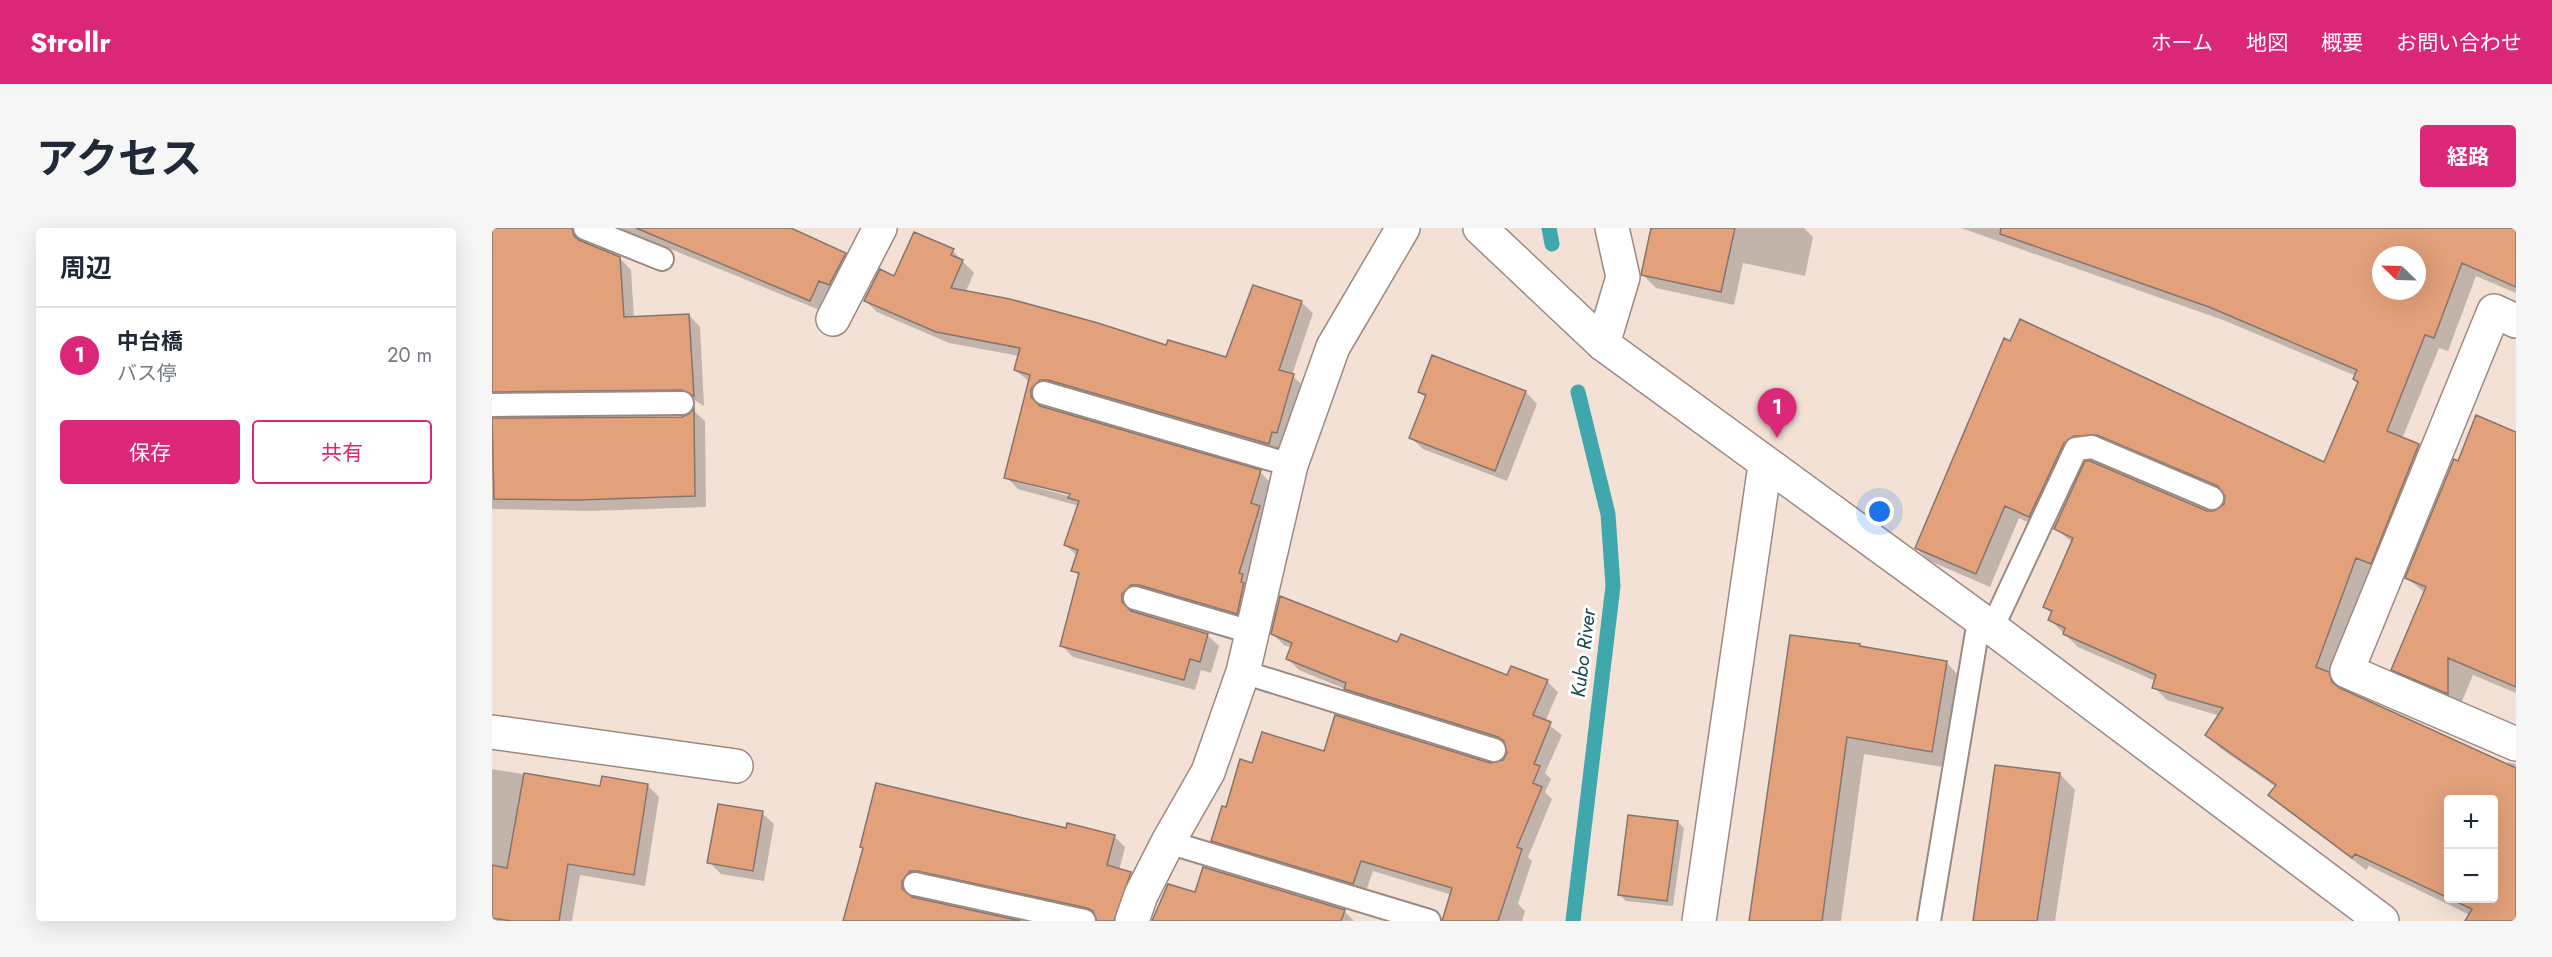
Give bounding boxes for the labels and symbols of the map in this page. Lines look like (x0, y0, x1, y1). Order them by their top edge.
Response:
north arrow (2372, 246, 2426, 300)
pin: 1 (1758, 388, 1796, 438)
your location (1865, 497, 1894, 526)
water label: Kubo River (1564, 606, 1603, 699)

